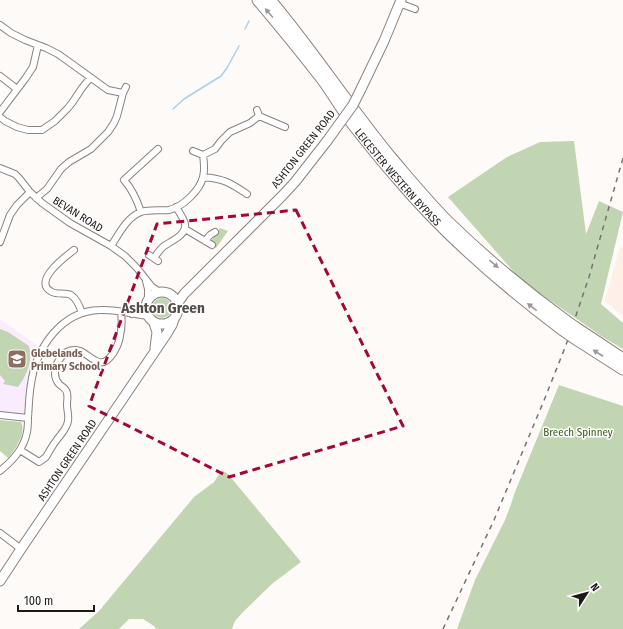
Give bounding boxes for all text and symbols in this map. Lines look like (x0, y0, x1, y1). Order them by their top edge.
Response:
one-way arrow (264, 7, 273, 18)
street label: ASHTON GREEN ROAD (269, 108, 338, 191)
street label: LEICESTER WESTERN BYPASS (352, 126, 444, 229)
street label: BEVAN ROAD (50, 194, 105, 235)
one-way arrow (489, 259, 500, 268)
district label: Ashton Green (120, 299, 205, 317)
one-way arrow (526, 302, 537, 311)
place label: Glebelands Primary School (31, 347, 101, 373)
school or university icon: Glebelands Primary School (6, 348, 28, 370)
one-way arrow (592, 350, 604, 357)
street label: ASHTON GREEN ROAD (35, 417, 100, 504)
park label: Breech Spinney (543, 426, 613, 439)
north arrow (567, 573, 607, 613)
text: N (587, 581, 602, 594)
scale bar (18, 587, 94, 613)
text: 100 m (24, 594, 53, 608)

